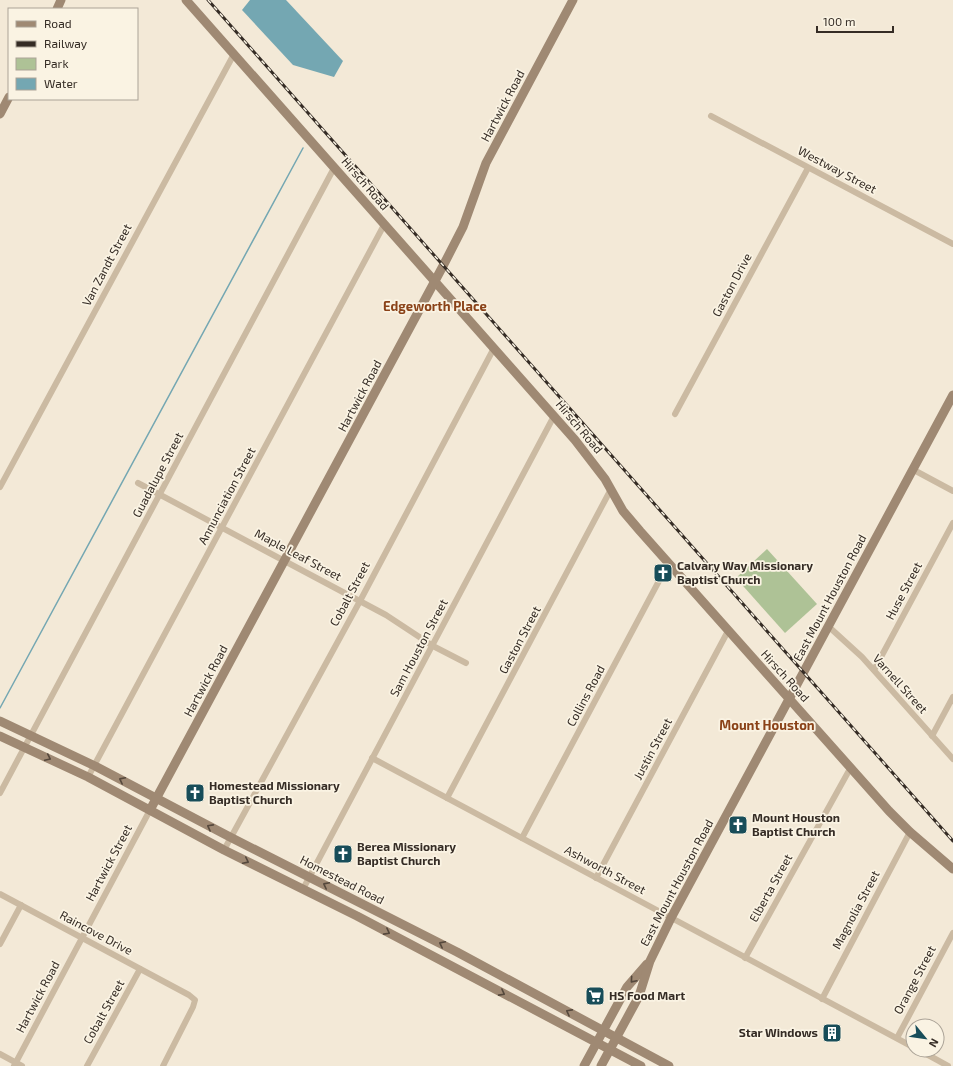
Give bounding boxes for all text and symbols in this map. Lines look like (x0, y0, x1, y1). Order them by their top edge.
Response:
legend (8, 8, 138, 100)
scale bar (817, 8, 893, 34)
text: 100 m (823, 14, 855, 28)
text: Road (44, 16, 72, 30)
text: Railway (44, 36, 88, 50)
text: Park (44, 56, 69, 70)
street label: Hartwick Road (477, 67, 527, 144)
text: Water (44, 76, 78, 90)
street label: Westway Street (796, 143, 879, 196)
street label: Hirsch Road (339, 154, 392, 212)
street label: Van Zandt Street (79, 221, 134, 308)
street label: Gaston Drive (709, 250, 754, 319)
district label: Edgeworth Place (383, 298, 487, 314)
street label: Hartwick Road (334, 357, 384, 434)
street label: Hirsch Road (553, 397, 606, 456)
street label: Guadalupe Street (129, 429, 186, 519)
street label: Annunciation Street (195, 444, 258, 547)
street label: Maple Leaf Street (253, 525, 345, 583)
street label: East Mount Houston Road (790, 532, 869, 663)
street label: Cobalt Street (326, 558, 372, 628)
place label: Calvary Way Missionary Baptist Church (677, 558, 813, 586)
street label: Huse Street (882, 559, 924, 622)
church icon: Calvary Way Missionary Baptist Church (652, 562, 674, 584)
street label: Sam Houston Street (386, 596, 450, 699)
street label: Gaston Street (495, 603, 543, 676)
street label: Hartwick Road (180, 642, 230, 719)
street label: Hirsch Road (759, 646, 813, 704)
street label: Varnell Street (871, 651, 931, 716)
street label: Collins Road (563, 663, 607, 728)
street label: Justin Street (630, 715, 674, 782)
district label: Mount Houston (719, 717, 815, 733)
one-way arrow (44, 753, 51, 761)
one-way arrow (119, 777, 126, 785)
place label: Homestead Missionary Baptist Church (209, 778, 340, 806)
church icon: Homestead Missionary Baptist Church (184, 782, 206, 804)
place label: Mount Houston Baptist Church (752, 810, 840, 838)
church icon: Mount Houston Baptist Church (727, 814, 749, 836)
street label: East Mount Houston Road (637, 817, 716, 948)
street label: Hartwick Street (82, 821, 134, 903)
one-way arrow (207, 824, 214, 831)
place label: Berea Missionary Baptist Church (357, 839, 456, 867)
street label: Ashworth Street (563, 842, 649, 897)
church icon: Berea Missionary Baptist Church (332, 843, 354, 865)
street label: Elberta Street (746, 851, 795, 924)
street label: Homestead Road (298, 852, 387, 906)
one-way arrow (242, 856, 250, 864)
street label: Magnolia Street (829, 868, 882, 951)
one-way arrow (323, 882, 330, 890)
street label: Raincove Drive (58, 907, 135, 957)
one-way arrow (383, 927, 390, 934)
one-way arrow (439, 941, 446, 949)
street label: Orange Street (890, 943, 938, 1016)
street label: Hartwick Road (12, 958, 62, 1035)
one-way arrow (631, 975, 638, 983)
street label: Cobalt Street (80, 977, 127, 1046)
supermarket icon: HS Food Mart (584, 985, 606, 1007)
one-way arrow (498, 988, 505, 995)
place label: HS Food Mart (609, 988, 685, 1002)
one-way arrow (566, 1009, 573, 1016)
north arrow (905, 1018, 945, 1058)
building icon: Star Windows (821, 1022, 843, 1044)
place label: Star Windows (739, 1025, 818, 1039)
text: N (927, 1036, 942, 1050)

